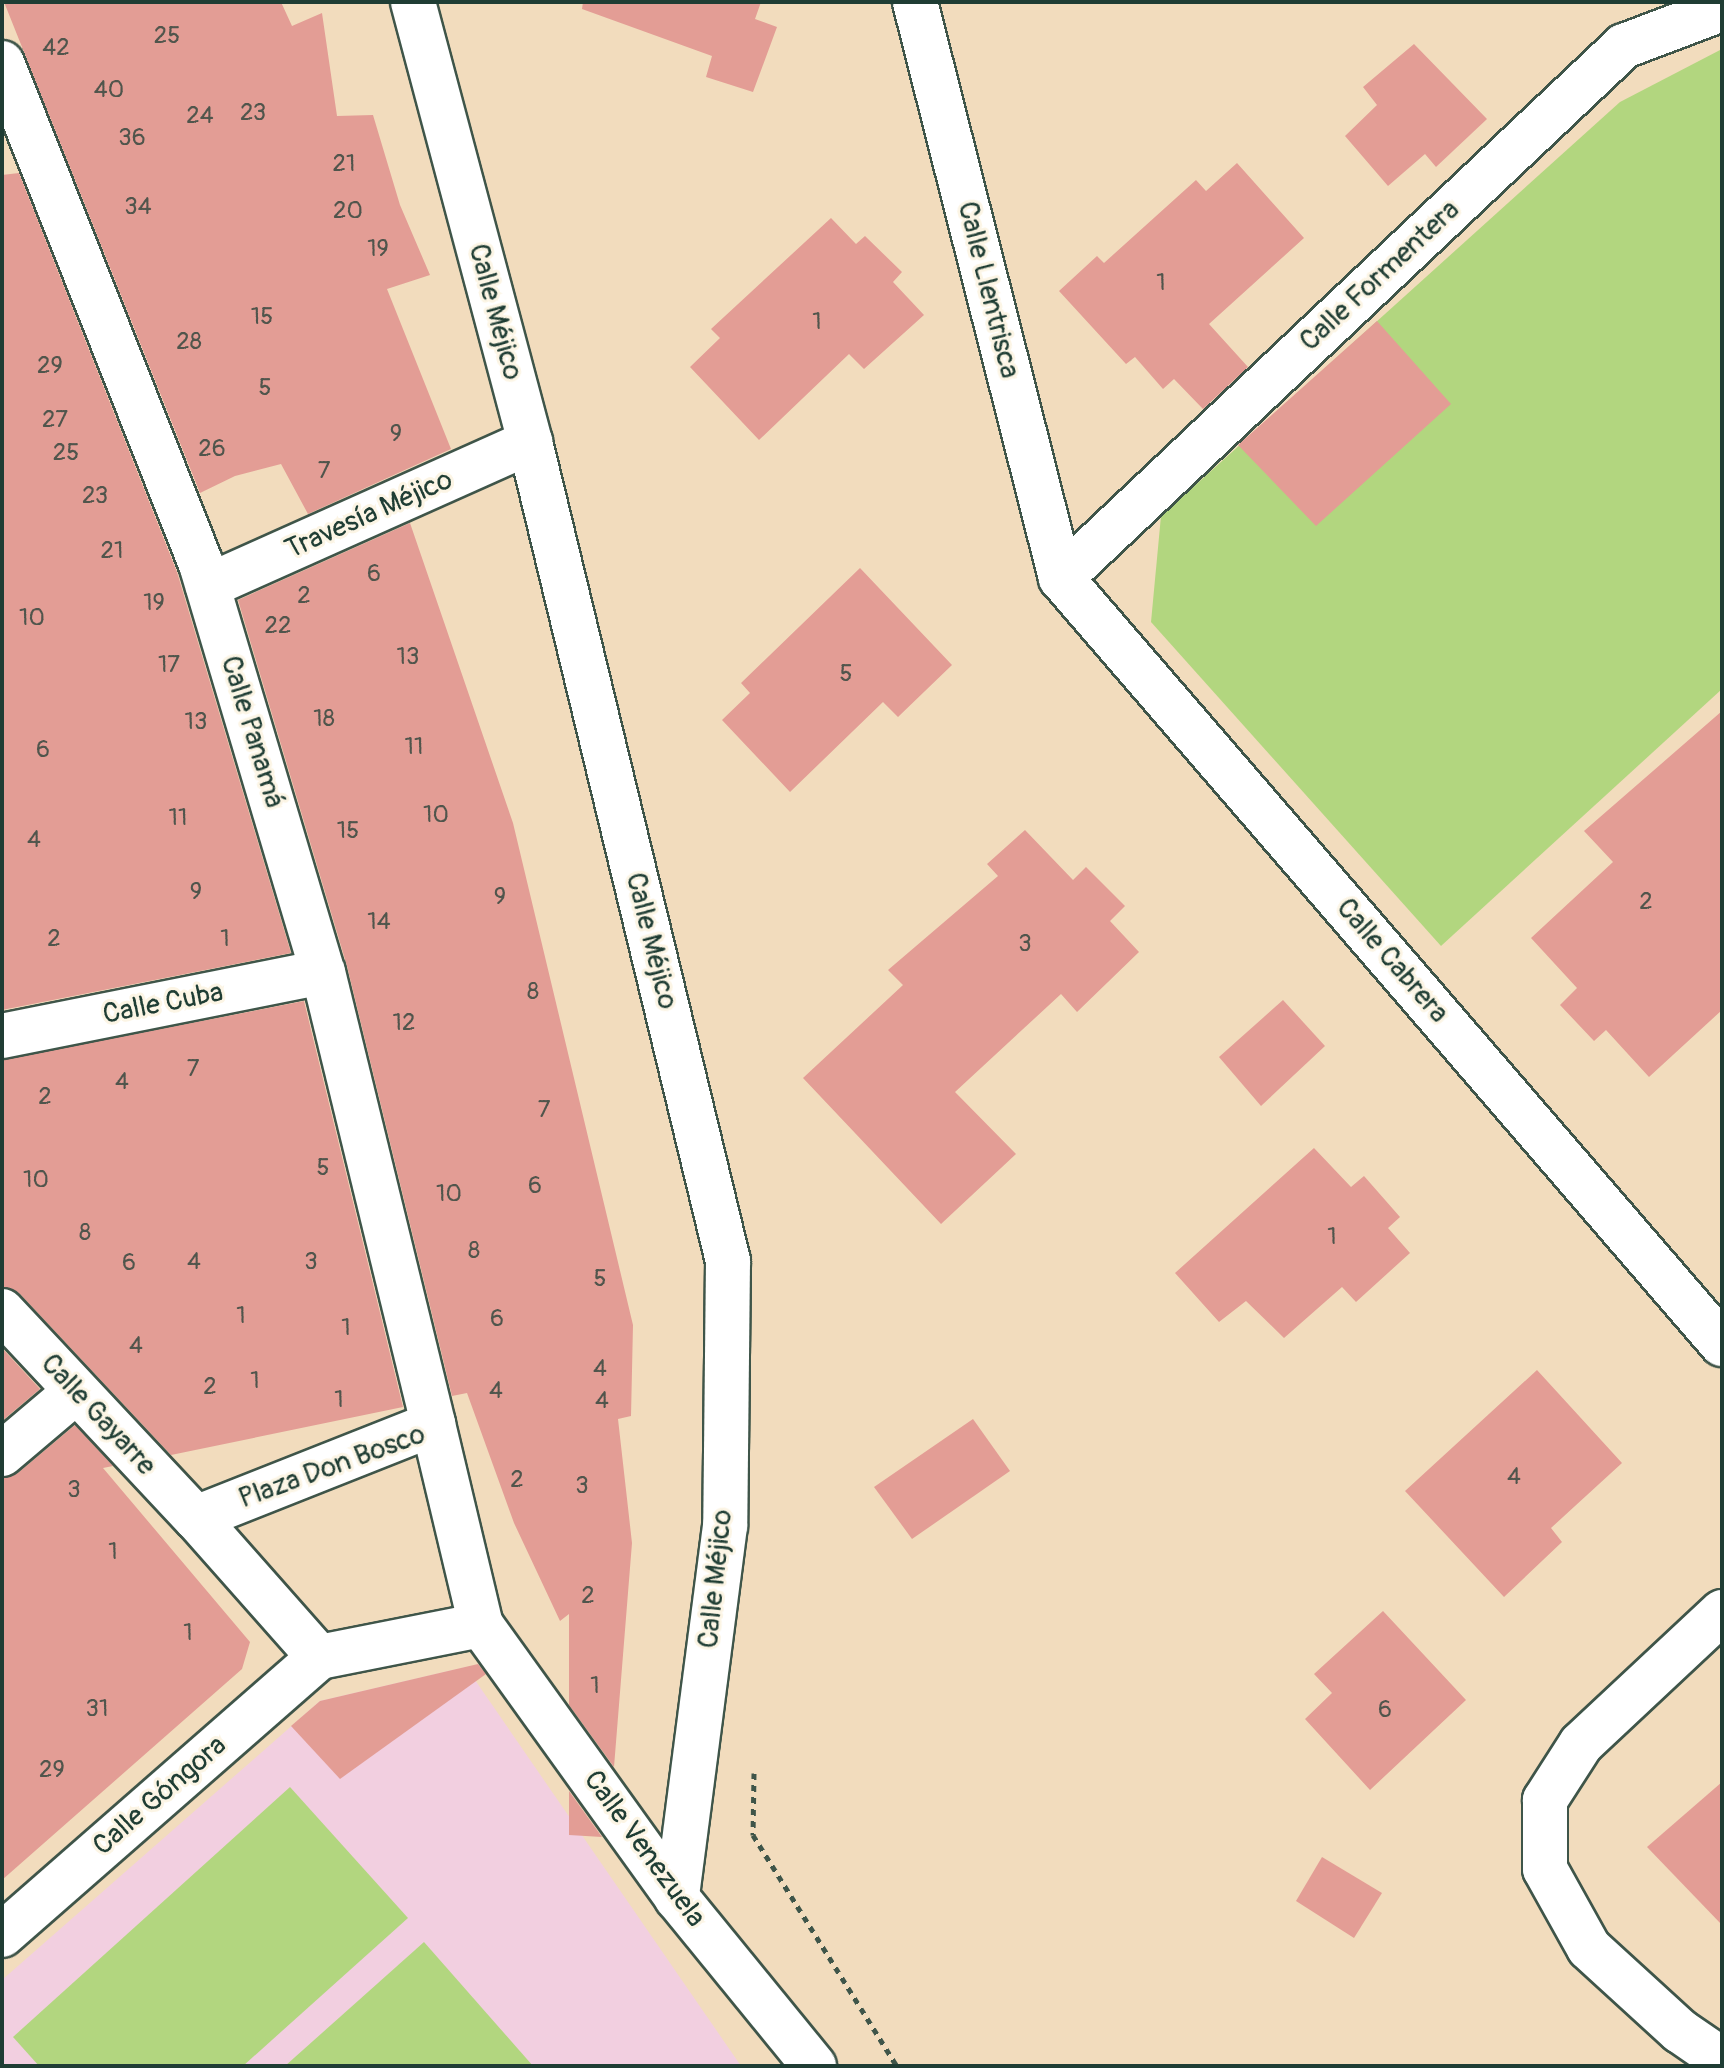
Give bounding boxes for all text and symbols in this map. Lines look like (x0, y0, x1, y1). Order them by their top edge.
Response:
house number: 25 (154, 22, 180, 50)
house number: 42 (42, 34, 70, 62)
house number: 40 (94, 76, 124, 104)
house number: 23 (240, 99, 266, 127)
house number: 24 (186, 102, 214, 130)
house number: 36 (118, 124, 146, 152)
house number: 21 (333, 150, 355, 178)
house number: 34 (124, 193, 152, 221)
street label: Calle Formentera (1293, 194, 1467, 358)
house number: 20 (333, 197, 363, 225)
street label: Calle Llentrisca (950, 198, 1026, 382)
house number: 19 (367, 235, 389, 263)
street label: Calle Méjico (461, 240, 529, 384)
house number: 1 (1156, 269, 1166, 297)
house number: 15 (251, 303, 273, 331)
house number: 1 (812, 308, 822, 336)
house number: 28 (176, 328, 202, 356)
house number: 29 (37, 352, 63, 380)
house number: 5 (258, 374, 272, 402)
house number: 27 (42, 406, 68, 434)
house number: 9 (390, 420, 402, 448)
house number: 26 (198, 435, 226, 463)
house number: 25 (53, 439, 79, 467)
house number: 7 (318, 457, 330, 485)
street label: Travesía Méjico (280, 463, 458, 567)
house number: 23 (82, 482, 108, 510)
house number: 21 (101, 537, 123, 565)
house number: 6 (367, 560, 381, 588)
house number: 2 (297, 582, 311, 610)
house number: 19 (143, 589, 165, 617)
house number: 10 (19, 604, 45, 632)
house number: 22 (265, 612, 291, 640)
house number: 13 (397, 643, 419, 671)
house number: 17 (158, 651, 180, 679)
street label: Calle Panamá (213, 652, 291, 812)
house number: 5 (839, 660, 853, 688)
house number: 18 (313, 705, 335, 733)
house number: 13 (185, 708, 207, 736)
house number: 11 (405, 733, 423, 761)
house number: 6 (36, 736, 50, 764)
house number: 10 (423, 801, 449, 829)
house number: 11 (169, 804, 187, 832)
house number: 15 (337, 817, 359, 845)
house number: 4 (27, 826, 41, 854)
street label: Calle Méjico (618, 869, 684, 1013)
house number: 9 (190, 878, 202, 906)
house number: 9 (494, 883, 506, 911)
house number: 2 (1639, 888, 1653, 916)
street label: Calle Cabrera (1329, 892, 1455, 1030)
house number: 14 (367, 908, 391, 936)
house number: 2 (47, 925, 61, 953)
house number: 1 (220, 925, 230, 953)
house number: 3 (1018, 930, 1032, 958)
street label: Calle Cuba (100, 976, 226, 1032)
house number: 8 (527, 978, 539, 1006)
house number: 12 (393, 1009, 415, 1037)
house number: 7 (187, 1055, 199, 1083)
house number: 4 (115, 1068, 129, 1096)
house number: 2 (38, 1083, 52, 1111)
house number: 7 (538, 1096, 550, 1124)
house number: 5 (316, 1154, 330, 1182)
house number: 10 (23, 1166, 49, 1194)
house number: 6 (528, 1172, 542, 1200)
house number: 10 (436, 1180, 462, 1208)
house number: 8 (79, 1219, 91, 1247)
house number: 1 (1327, 1223, 1337, 1251)
house number: 8 (468, 1237, 480, 1265)
house number: 4 (187, 1248, 201, 1276)
house number: 3 (304, 1248, 318, 1276)
house number: 6 (122, 1249, 136, 1277)
house number: 5 (593, 1265, 607, 1293)
house number: 1 (236, 1302, 246, 1330)
house number: 6 (490, 1305, 504, 1333)
house number: 1 (341, 1314, 351, 1342)
house number: 4 (129, 1332, 143, 1360)
street label: Calle Gayarre (33, 1347, 163, 1483)
house number: 4 (593, 1355, 607, 1383)
house number: 1 (250, 1367, 260, 1395)
house number: 2 (203, 1373, 217, 1401)
house number: 4 (489, 1377, 503, 1405)
house number: 1 (334, 1386, 344, 1414)
house number: 4 (595, 1387, 609, 1415)
street label: Plaza Don Bosco (234, 1418, 430, 1516)
house number: 4 (1507, 1463, 1521, 1491)
house number: 2 (510, 1466, 524, 1494)
house number: 3 (575, 1472, 589, 1500)
house number: 3 (67, 1476, 81, 1504)
street label: Calle Méjico (692, 1508, 740, 1650)
house number: 1 (108, 1538, 118, 1566)
house number: 2 (581, 1582, 595, 1610)
house number: 1 (183, 1619, 193, 1647)
house number: 1 (590, 1672, 600, 1700)
house number: 31 (86, 1695, 108, 1723)
house number: 6 (1378, 1696, 1392, 1724)
street label: Calle Góngora (87, 1729, 233, 1863)
house number: 29 (39, 1756, 65, 1784)
street label: Calle Venezuela (576, 1764, 712, 1934)

